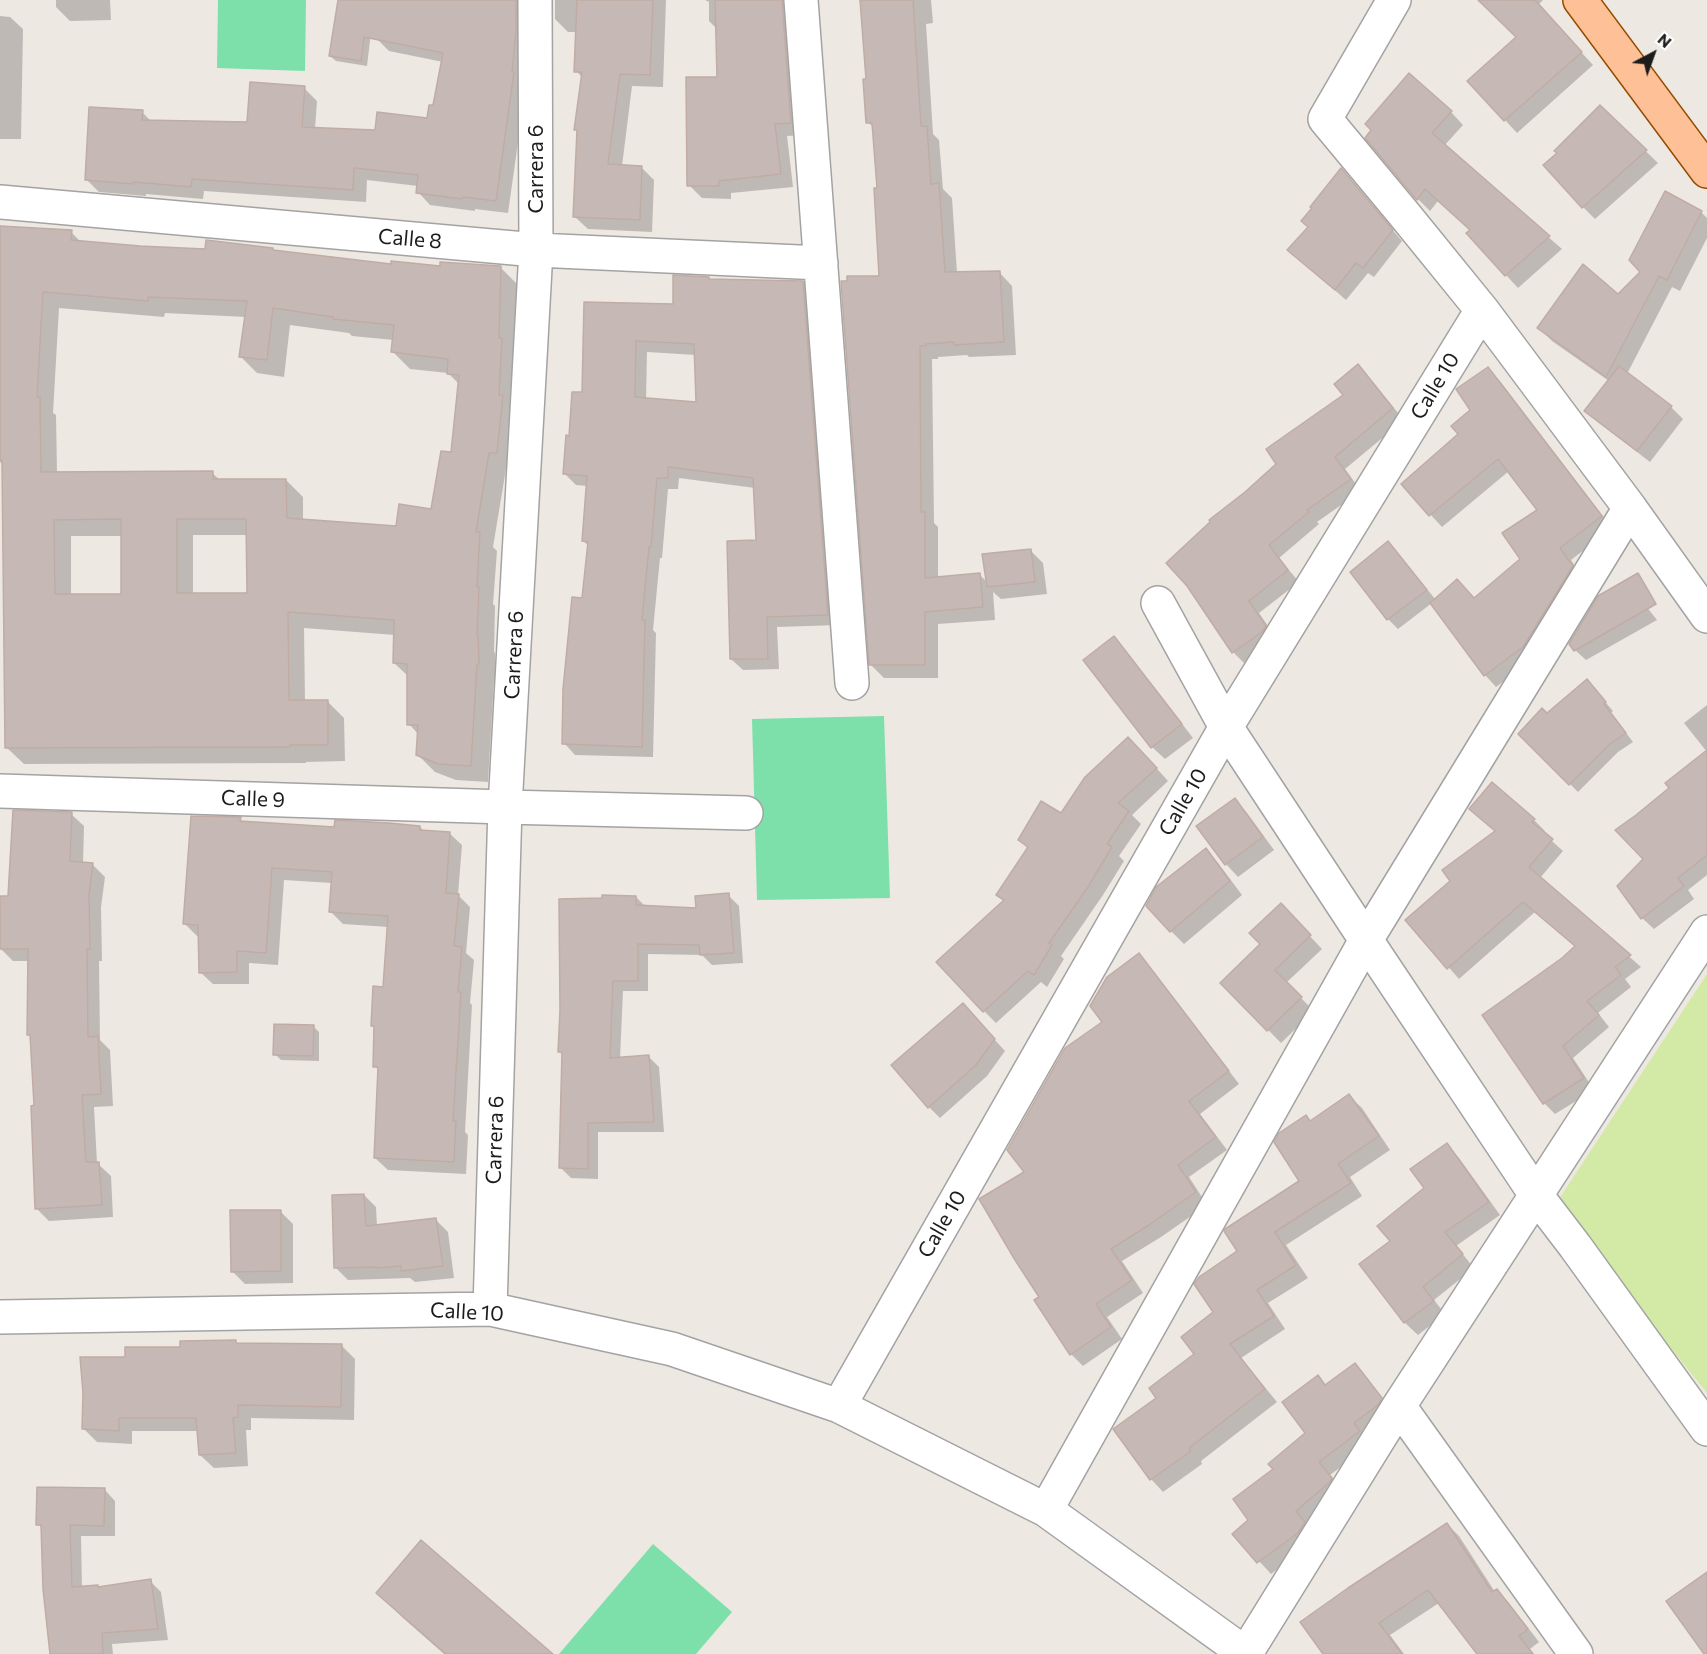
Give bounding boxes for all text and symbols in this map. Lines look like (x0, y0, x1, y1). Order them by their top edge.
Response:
north arrow (1623, 24, 1683, 84)
text: N (1654, 29, 1676, 51)
street label: Carrera 6 (523, 125, 549, 213)
street label: Calle 8 (377, 224, 443, 254)
street label: Calle 10 (1405, 348, 1465, 424)
street label: Carrera 6 (499, 610, 529, 700)
street label: Calle 10 (1154, 764, 1212, 840)
street label: Calle 9 (221, 785, 285, 813)
street label: Carrera 6 (481, 1095, 509, 1185)
street label: Calle 10 (913, 1186, 971, 1262)
street label: Calle 10 (429, 1297, 505, 1327)

